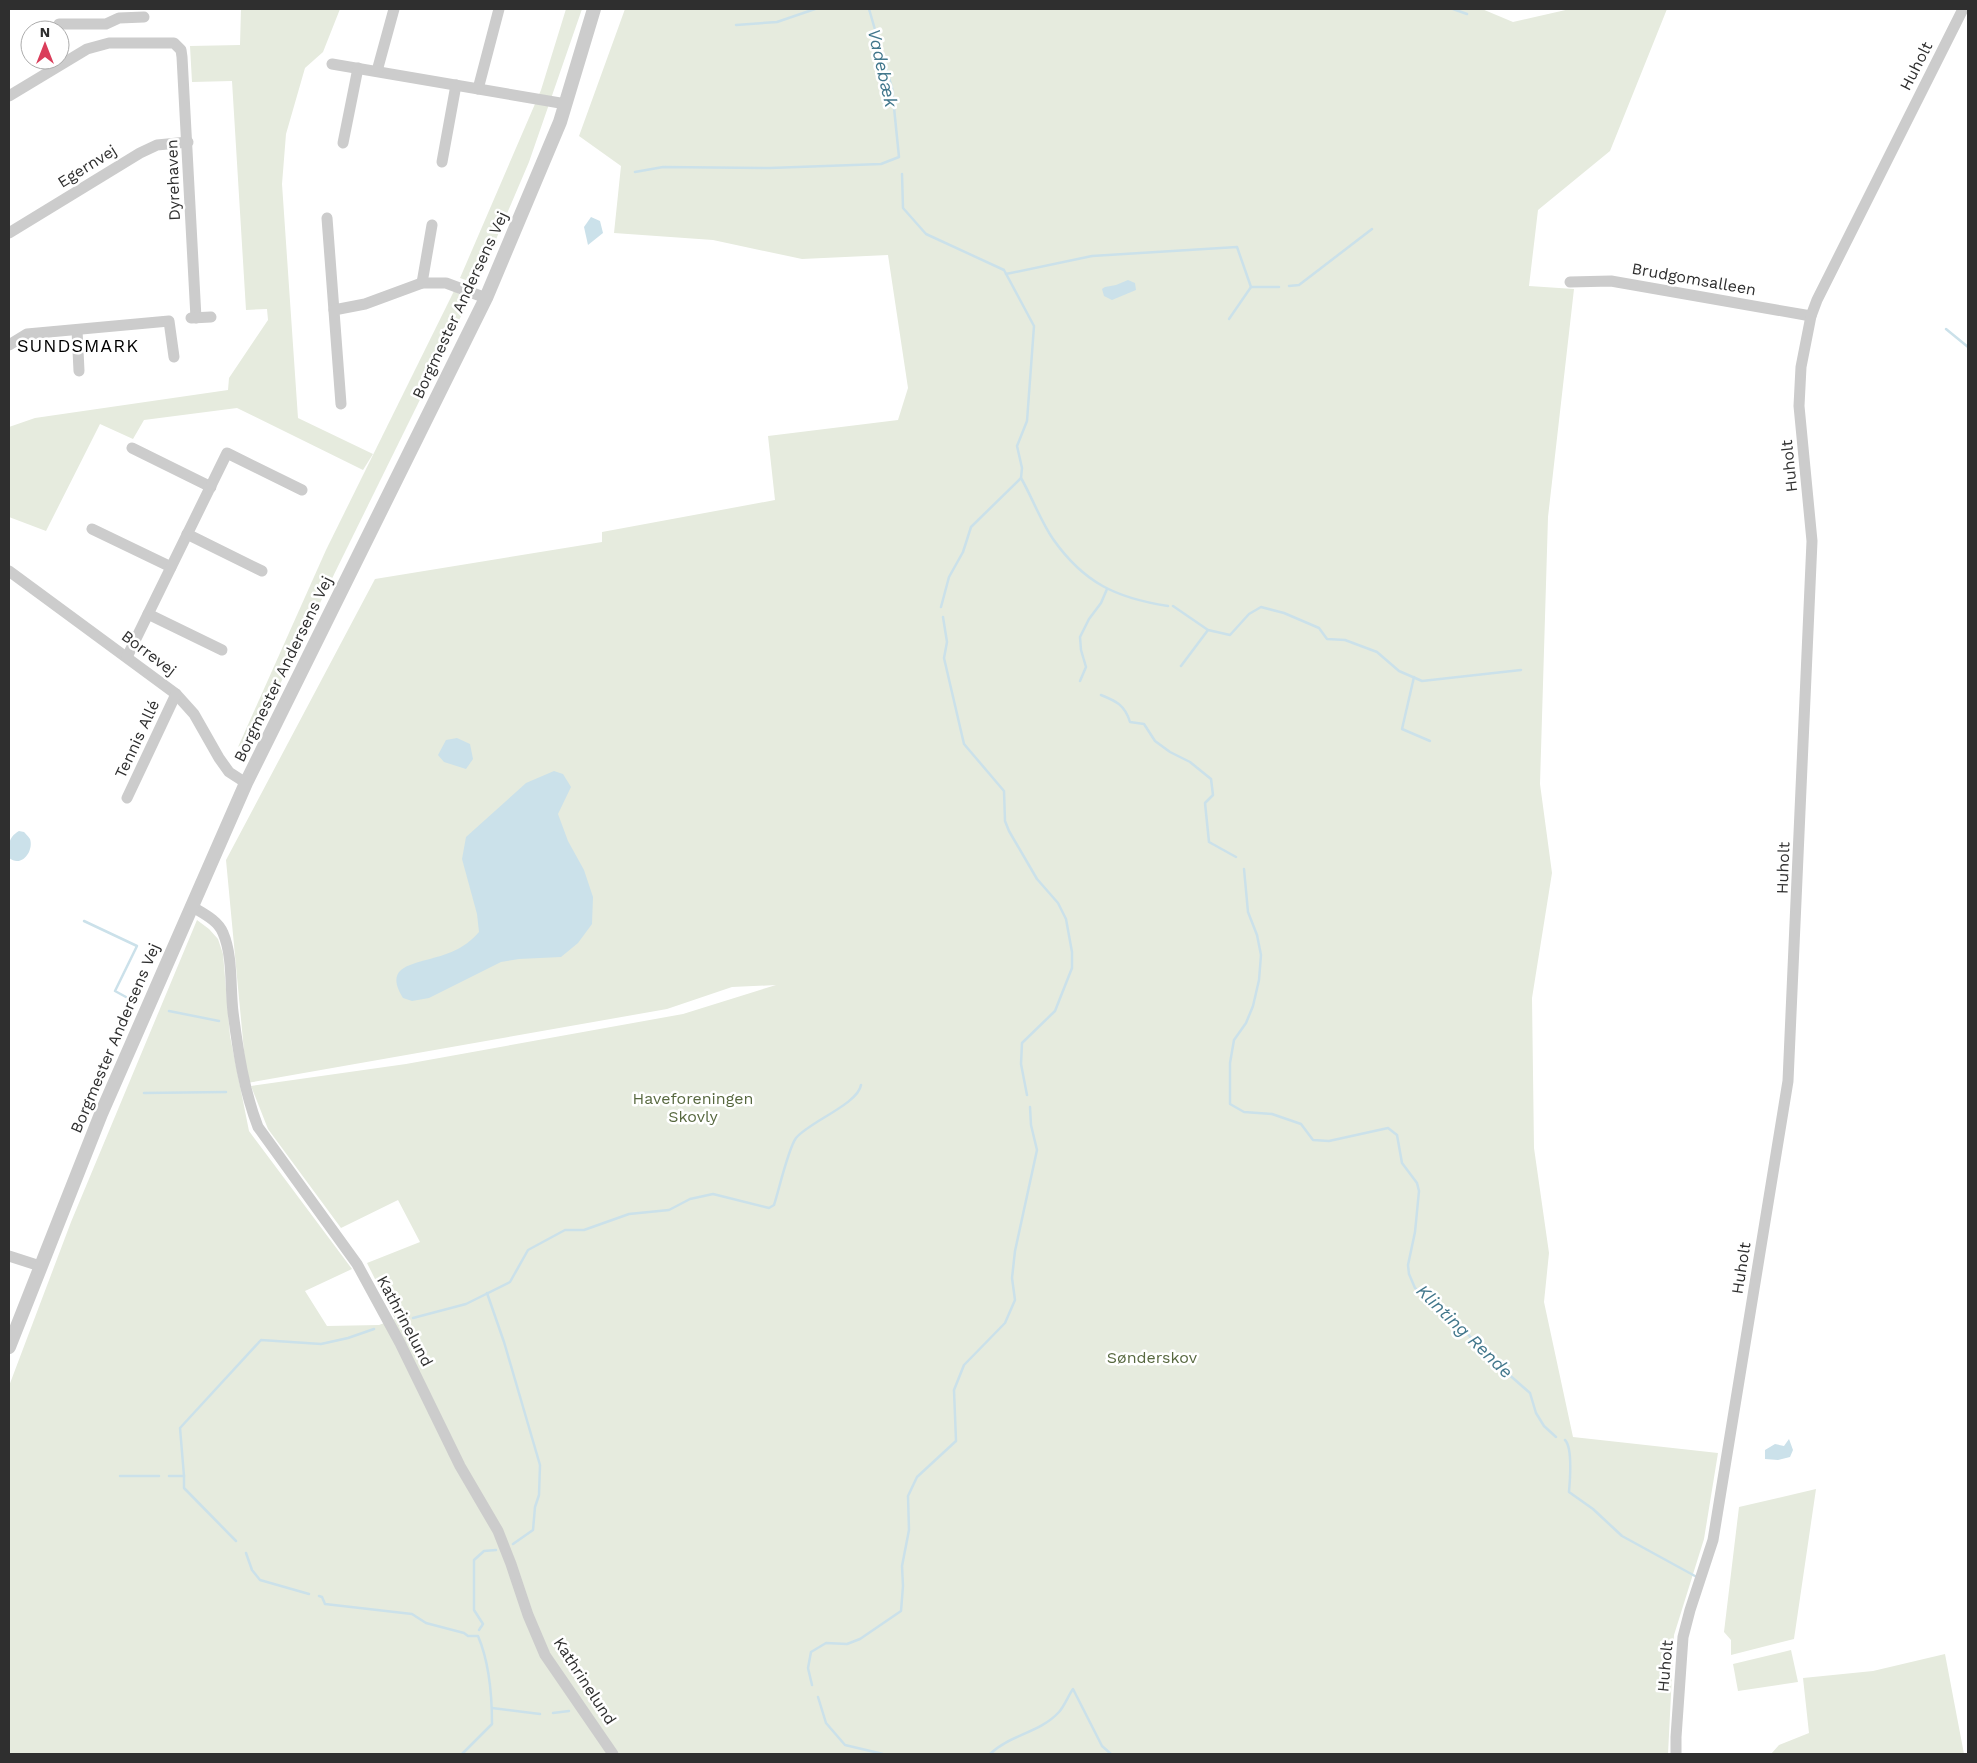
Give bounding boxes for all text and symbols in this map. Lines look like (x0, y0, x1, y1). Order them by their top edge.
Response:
north arrow (20, 20, 70, 70)
text: N (40, 24, 50, 40)
water label: Vadebæk (864, 27, 902, 110)
street label: Huholt (1896, 38, 1936, 94)
street label: Dyrehaven (162, 139, 184, 221)
street label: Egernvej (54, 140, 120, 192)
street label: Borgmester Andersens Vej (408, 208, 512, 402)
street label: Brudgomsalleen (1630, 259, 1758, 299)
district label: SUNDSMARK (17, 335, 139, 356)
street label: Huholt (1777, 439, 1801, 493)
street label: Borgmester Andersens Vej (230, 573, 336, 765)
street label: Borrevej (118, 626, 180, 680)
street label: Tennis Allé (111, 697, 163, 781)
street label: Huholt (1773, 841, 1793, 894)
street label: Borgmester Andersens Vej (66, 940, 164, 1136)
park label: Haveforeningen Skovly (633, 1089, 753, 1126)
street label: Huholt (1728, 1240, 1755, 1295)
street label: Kathrinelund (373, 1272, 437, 1370)
water label: Klinting Rende (1413, 1280, 1517, 1382)
park label: Sønderskov (1107, 1348, 1198, 1367)
street label: Kathrinelund (550, 1634, 620, 1728)
street label: Huholt (1653, 1639, 1677, 1693)

